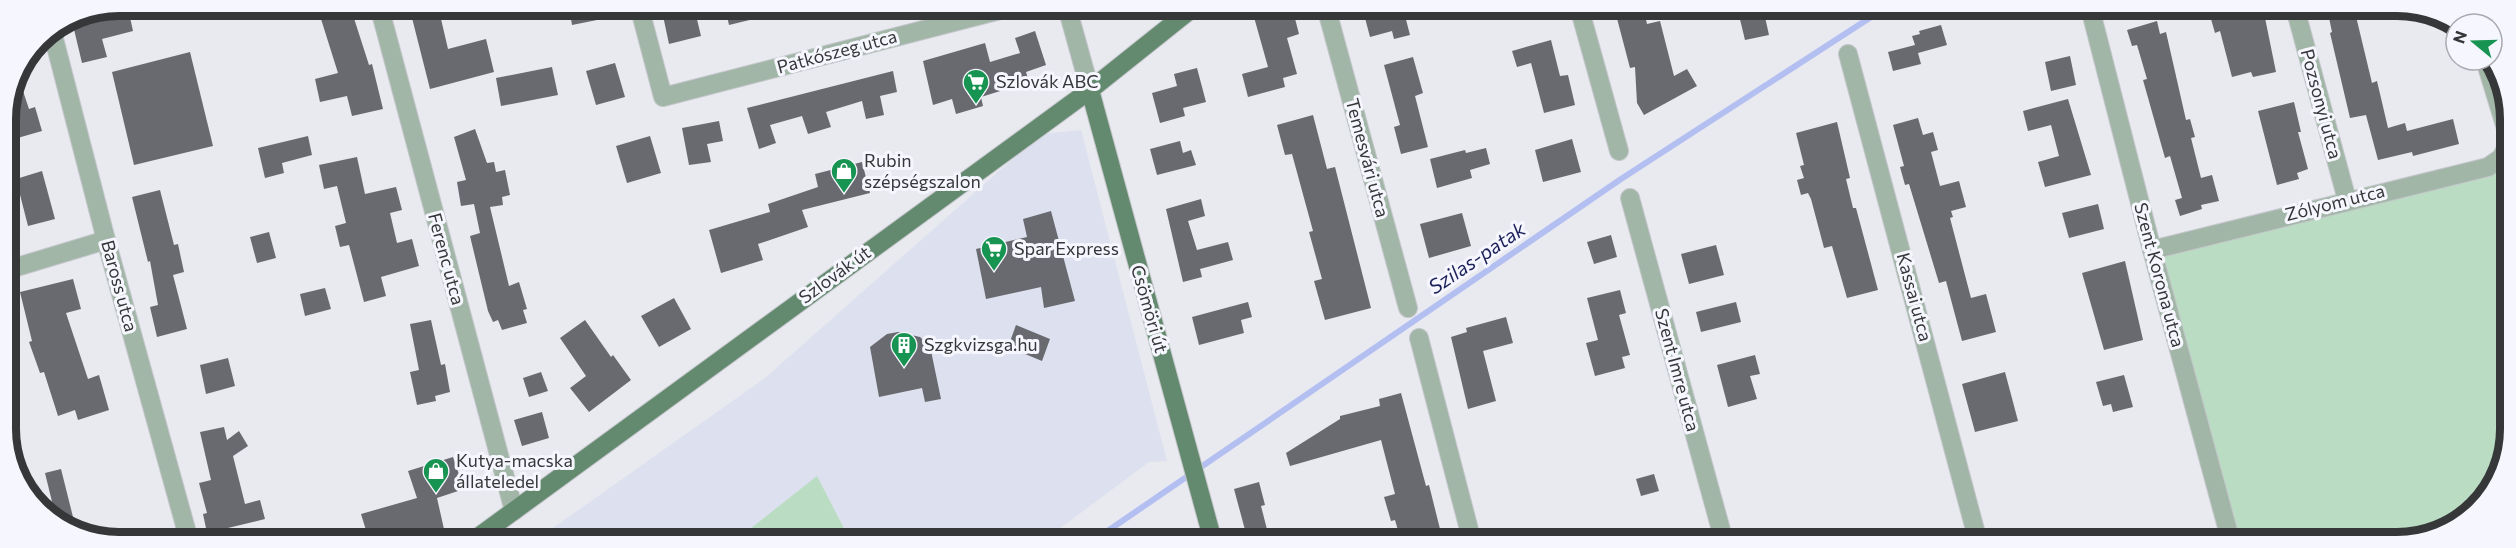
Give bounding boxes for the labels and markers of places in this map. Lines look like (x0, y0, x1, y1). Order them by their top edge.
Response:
supermarket icon: Szlovák ABC (961, 67, 991, 105)
place label: Szlovák ABC (996, 70, 1098, 92)
place label: Rubin szépségszalon (864, 149, 981, 192)
shop icon: Rubin szépségszalon (829, 156, 859, 194)
supermarket icon: Spar Express (979, 234, 1009, 272)
place label: Spar Express (1014, 237, 1119, 259)
building icon: Szgkvizsga.hu (889, 330, 919, 368)
place label: Szgkvizsga.hu (924, 333, 1038, 355)
place label: Kutya-macska állateledel (456, 449, 573, 492)
shop icon: Kutya-macska állateledel (421, 456, 451, 494)

